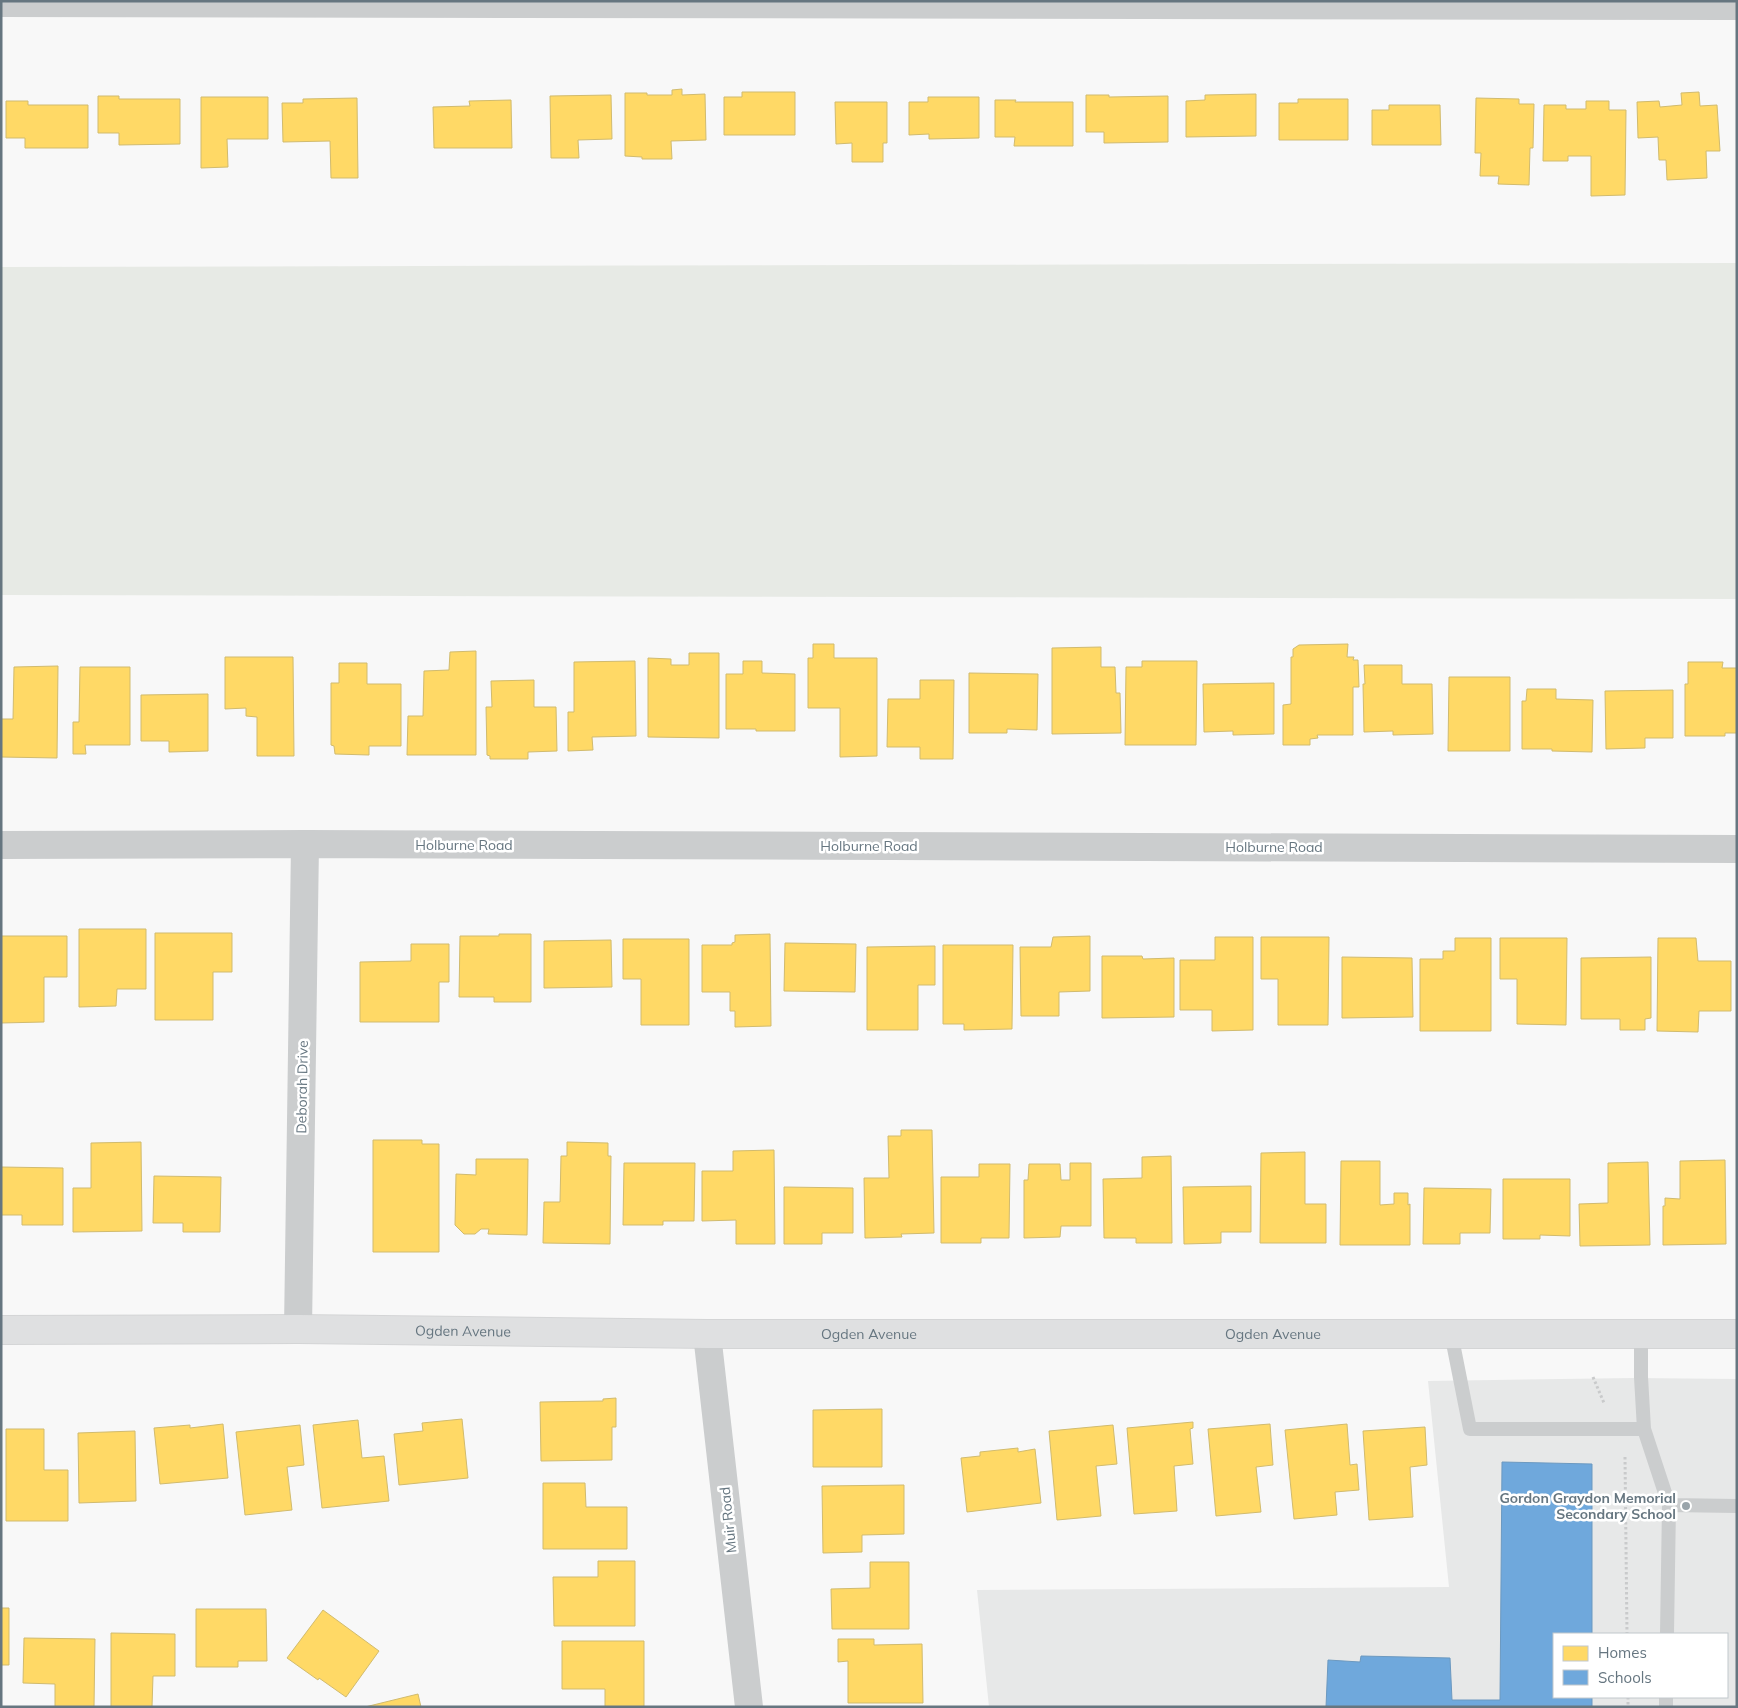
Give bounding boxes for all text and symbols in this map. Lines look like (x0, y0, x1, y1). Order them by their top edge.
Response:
street label: Holburne Road (415, 836, 513, 854)
street label: Holburne Road (820, 837, 918, 855)
street label: Holburne Road (1225, 838, 1323, 856)
street label: Deborah Drive (292, 1040, 312, 1134)
street label: Ogden Avenue (415, 1321, 511, 1341)
street label: Ogden Avenue (821, 1325, 917, 1343)
street label: Ogden Avenue (1225, 1325, 1321, 1343)
street label: Muir Road (716, 1486, 740, 1554)
place label: Gordon Graydon Memorial Secondary School (1499, 1489, 1676, 1523)
marker: Gordon Graydon Memorial Secondary School (1680, 1500, 1692, 1512)
legend (1553, 1633, 1728, 1698)
text: Homes (1598, 1643, 1647, 1662)
text: Schools (1598, 1668, 1652, 1687)

